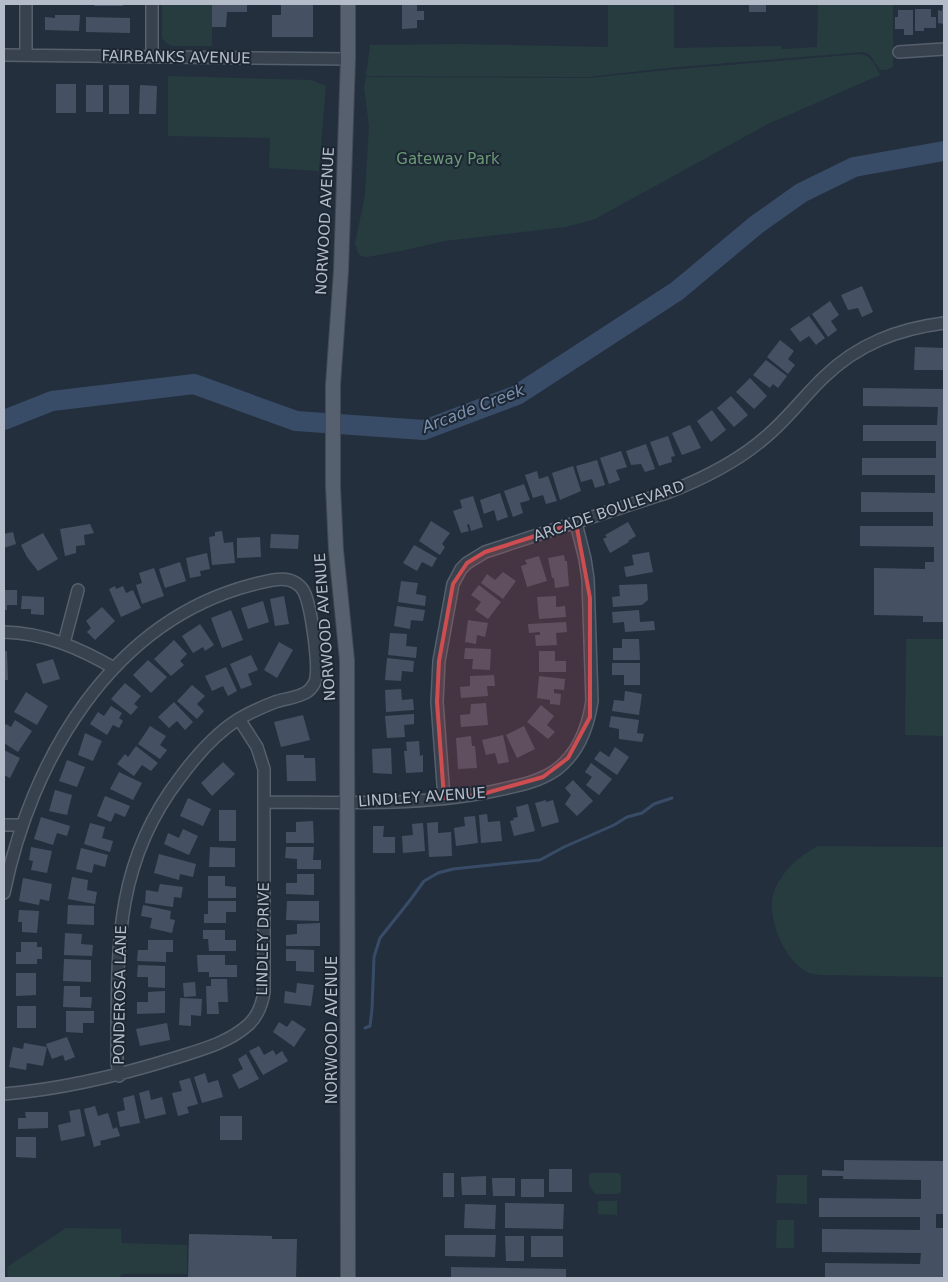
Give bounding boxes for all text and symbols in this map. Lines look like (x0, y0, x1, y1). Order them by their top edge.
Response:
street label: FAIRBANKS AVENUE (101, 47, 251, 67)
street label: NORWOOD AVENUE (312, 146, 338, 296)
park label: Gateway Park (396, 150, 500, 168)
water label: Arcade Creek (418, 380, 528, 437)
street label: ARCADE BOULEVARD (531, 477, 687, 545)
street label: NORWOOD AVENUE (311, 552, 339, 702)
street label: LINDLEY AVENUE (358, 784, 486, 810)
street label: LINDLEY DRIVE (253, 882, 273, 996)
street label: PONDEROSA LANE (110, 925, 130, 1065)
street label: NORWOOD AVENUE (323, 956, 341, 1104)

